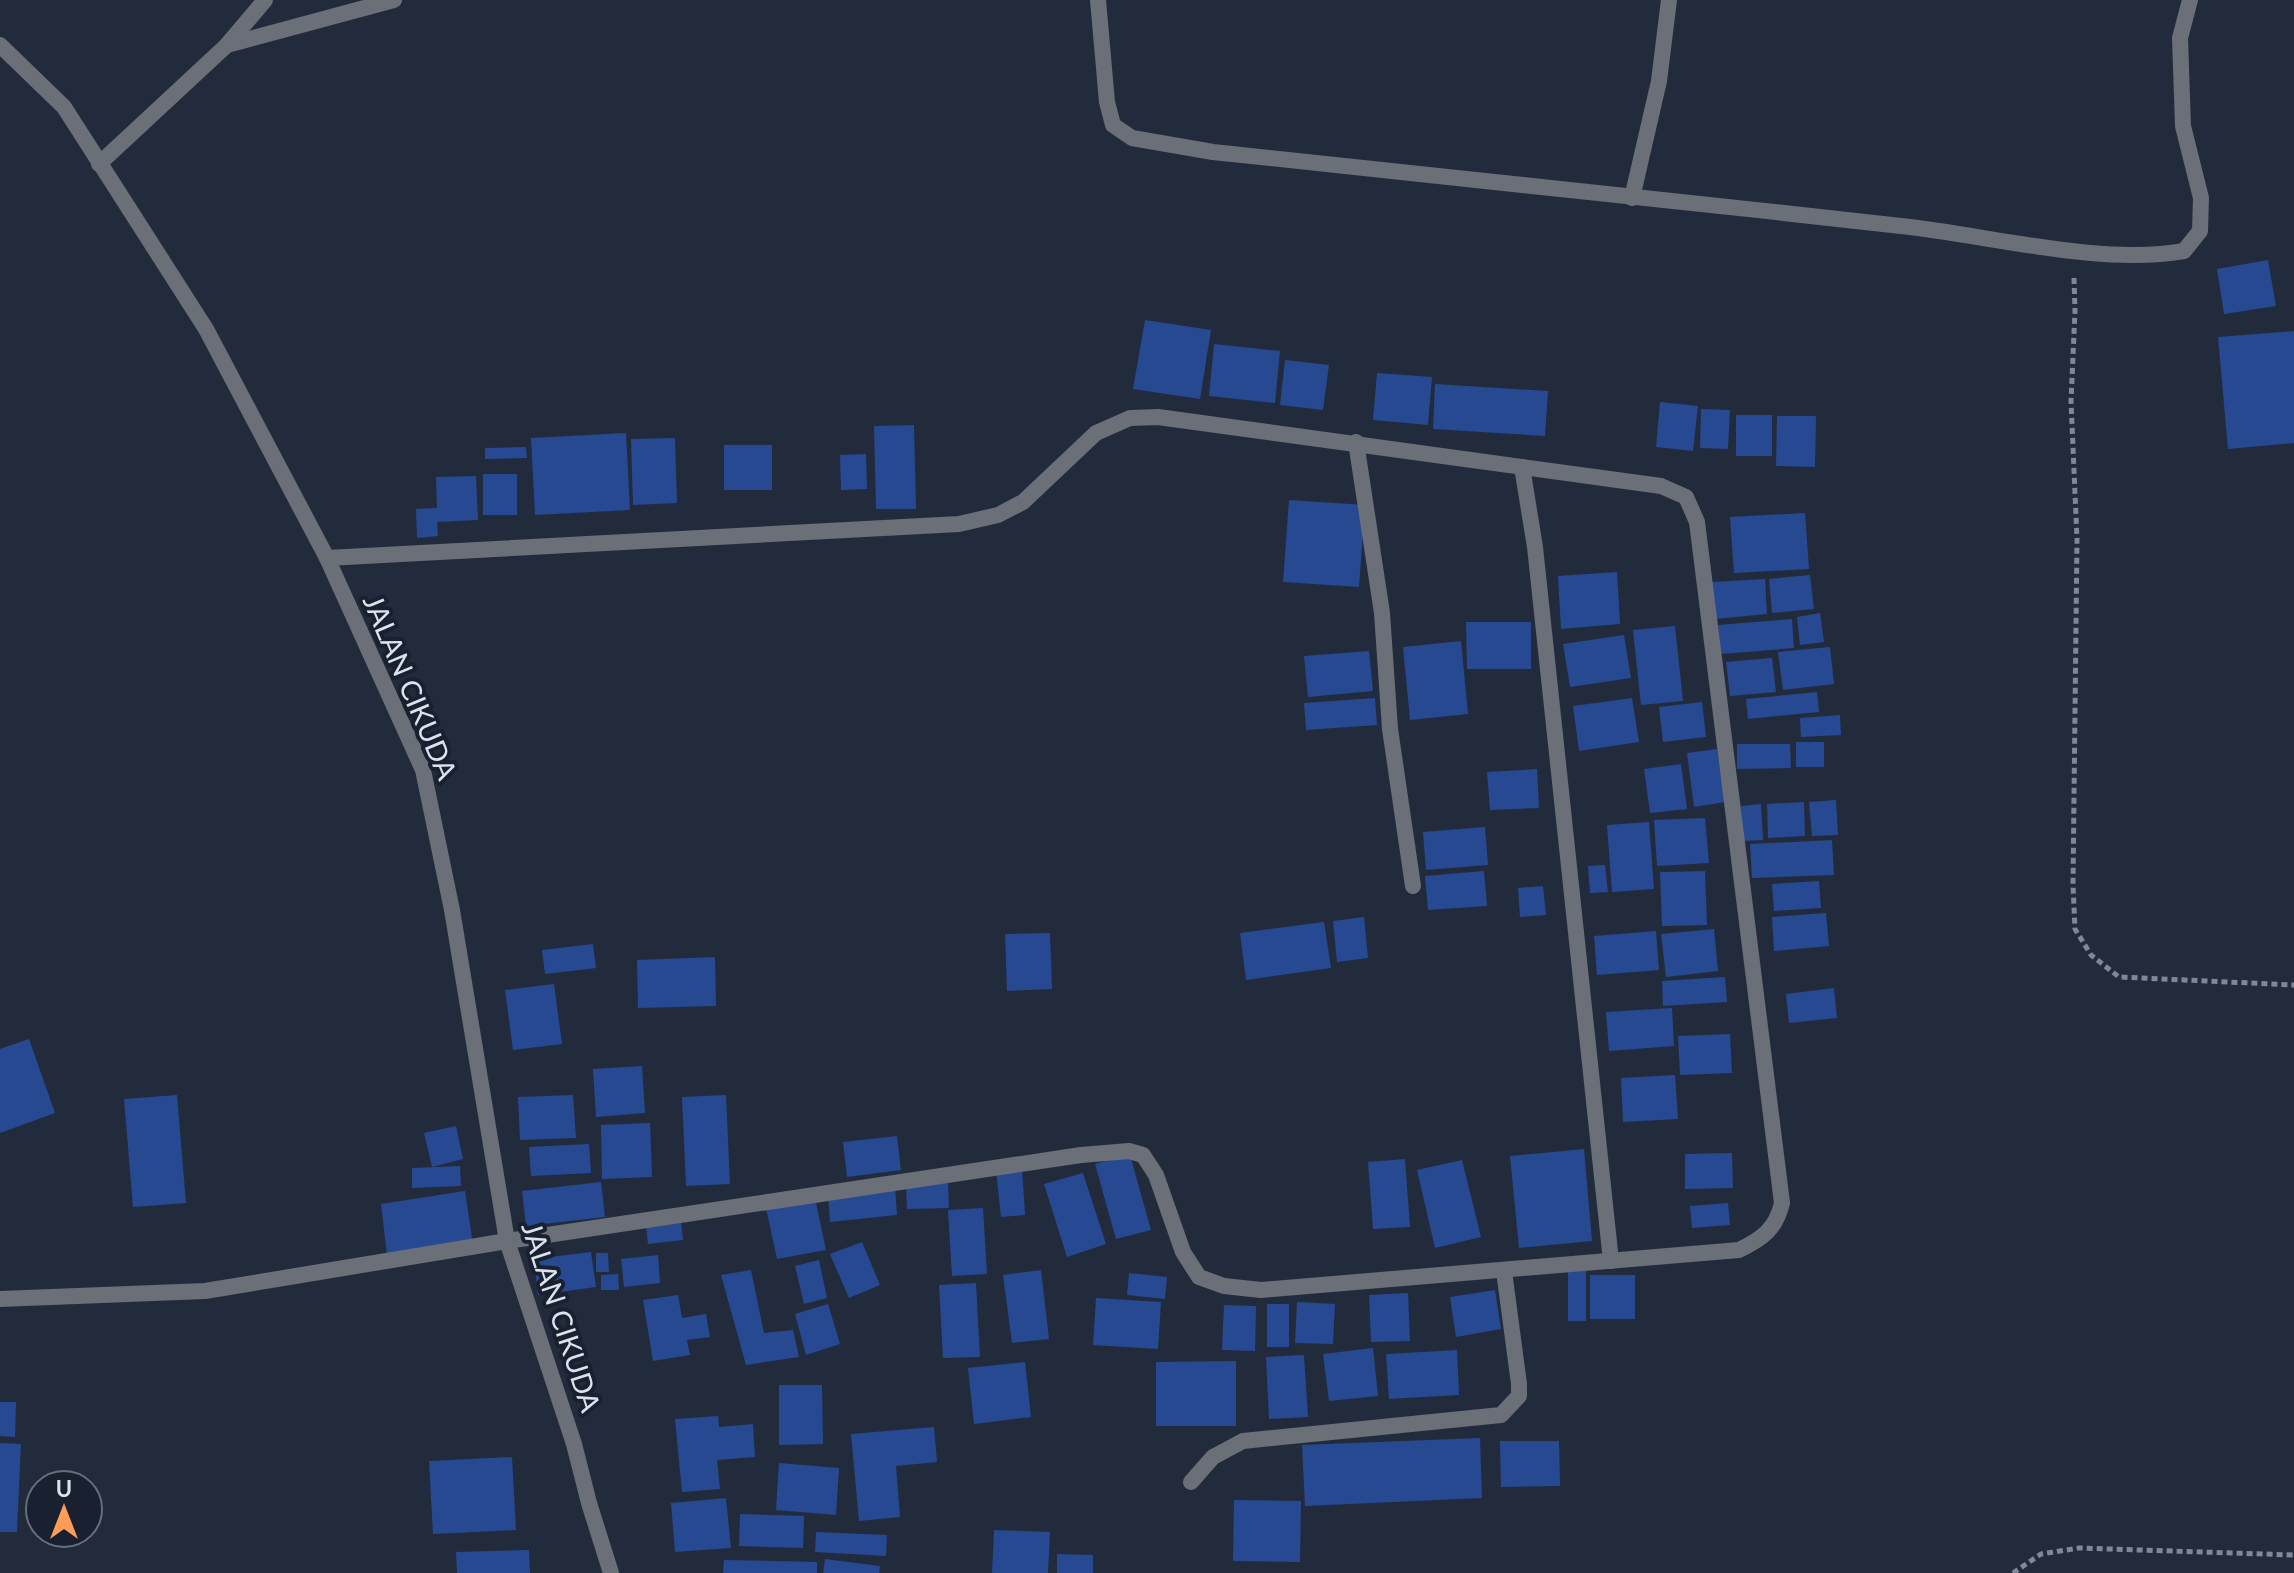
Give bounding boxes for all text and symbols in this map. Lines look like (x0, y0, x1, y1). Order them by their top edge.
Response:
street label: JALAN CIKUDA (357, 589, 465, 784)
street label: JALAN CIKUDA (515, 1217, 609, 1416)
north arrow (24, 1469, 104, 1549)
text: U (56, 1475, 72, 1502)

